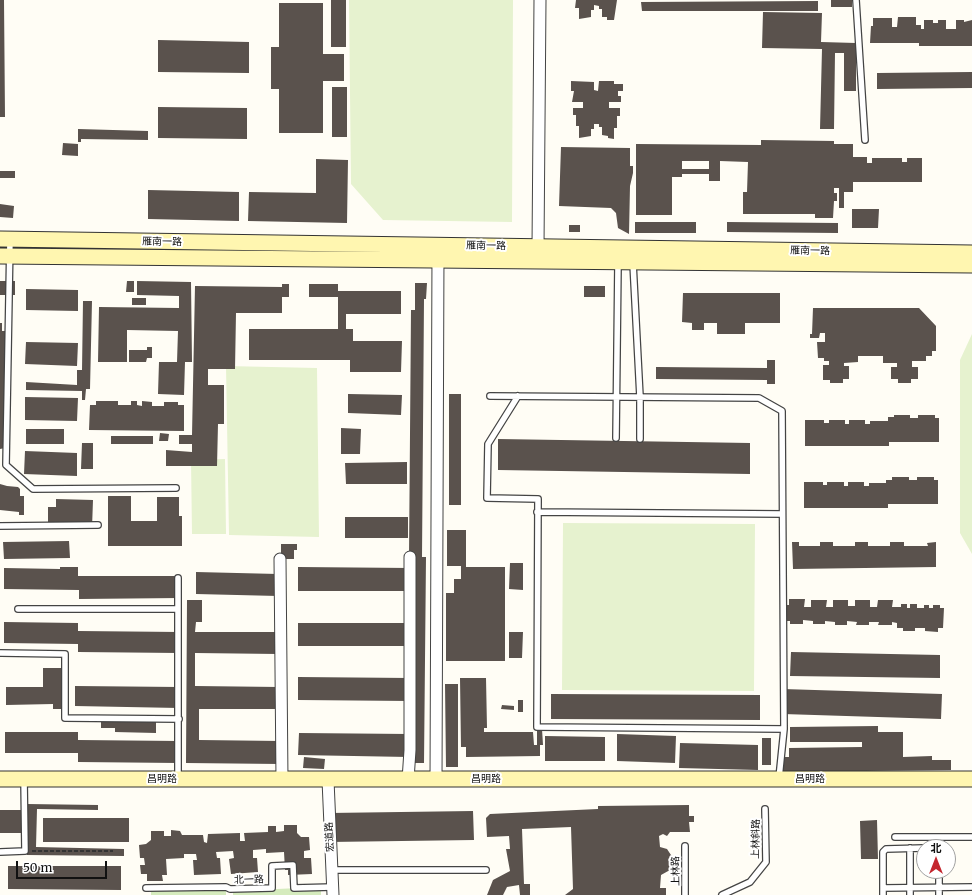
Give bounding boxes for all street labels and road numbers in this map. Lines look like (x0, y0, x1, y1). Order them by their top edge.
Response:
street label: 雁南一路 (142, 236, 182, 248)
street label: 雁南一路 (466, 240, 506, 252)
street label: 雁南一路 (790, 245, 830, 257)
street label: 昌明路 (147, 773, 177, 785)
street label: 昌明路 (471, 773, 501, 785)
street label: 昌明路 (795, 773, 825, 785)
street label: 上林斜路 (750, 819, 762, 859)
street label: 宏道路 (323, 822, 337, 852)
street label: 上林路 (670, 856, 682, 886)
street label: 北一路 (234, 873, 264, 887)

